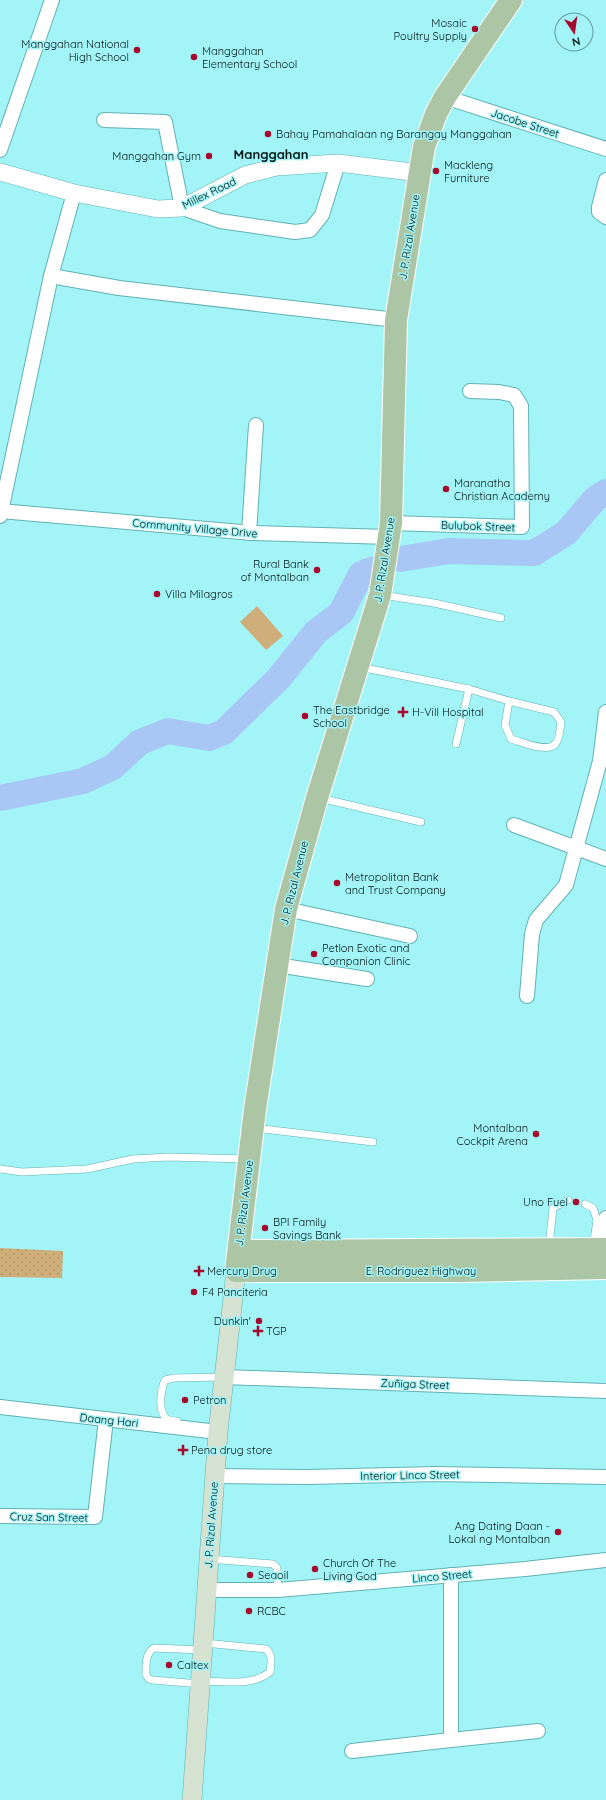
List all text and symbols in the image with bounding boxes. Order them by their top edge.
north arrow [554,12,594,52]
place label: Mosaic Poultry Supply [394,16,467,43]
marker: Mosaic Poultry Supply [470,24,480,34]
text: N [571,34,582,49]
place label: Manggahan National High School [21,37,129,64]
place label: Manggahan Elementary School [202,44,297,71]
marker: Manggahan National High School [132,45,142,55]
marker: Manggahan Elementary School [189,52,199,62]
street label: Jacobe Street [489,105,561,141]
place label: Bahay Pamahalaan ng Barangay Manggahan [276,127,512,141]
marker: Bahay Pamahalaan ng Barangay Manggahan [263,129,273,139]
district label: Manggahan [234,146,308,162]
place label: Manggahan Gym [112,149,201,163]
marker: Manggahan Gym [204,151,214,161]
place label: Mackleng Furniture [444,158,493,185]
marker: Mackleng Furniture [431,166,441,176]
street label: Millex Road [180,174,238,212]
street label: J. P. Rizal Avenue [395,193,423,281]
place label: Maranatha Christian Academy [454,476,550,503]
marker: Maranatha Christian Academy [441,484,451,494]
street label: Community Village Drive [132,516,258,540]
street label: J. P. Rizal Avenue [370,516,398,604]
street label: Bulubok Street [441,518,516,534]
place label: Rural Bank of Montalban [241,557,309,584]
marker: Rural Bank of Montalban [312,565,322,575]
place label: Villa Milagros [165,587,233,601]
marker: Villa Milagros [152,589,162,599]
place label: The Eastbridge School [313,703,390,730]
place label: H-Vill Hospital [412,705,484,719]
marker: H-Vill Hospital [397,706,409,718]
marker: The Eastbridge School [300,711,310,721]
street label: J. P. Rizal Avenue [277,839,311,927]
place label: Metropolitan Bank and Trust Company [345,870,446,897]
marker: Metropolitan Bank and Trust Company [332,878,342,888]
place label: Petlon Exotic and Companion Clinic [322,941,411,968]
marker: Petlon Exotic and Companion Clinic [309,949,319,959]
place label: Montalban Cockpit Arena [456,1121,528,1148]
marker: Montalban Cockpit Arena [531,1129,541,1139]
street label: J. P. Rizal Avenue [232,1159,256,1247]
place label: Uno Fuel [523,1195,568,1209]
marker: Uno Fuel [571,1197,581,1207]
place label: BPI Family Savings Bank [273,1215,341,1242]
marker: BPI Family Savings Bank [260,1223,270,1233]
place label: Mercury Drug [207,1264,277,1278]
street label: E. Rodriguez Highway [366,1264,476,1278]
marker: Mercury Drug [194,1266,204,1276]
place label: F4 Panciteria [202,1285,268,1299]
marker: F4 Panciteria [189,1287,199,1297]
place label: Dunkin' [214,1314,251,1328]
marker: Dunkin' [254,1316,264,1326]
place label: TGP [266,1324,287,1338]
marker: TGP [253,1326,263,1336]
street label: Zuñiga Street [381,1376,450,1392]
place label: Petron [193,1393,226,1407]
marker: Petron [180,1395,190,1405]
street label: Daang Hari [79,1410,139,1430]
place label: Pena drug store [191,1443,272,1457]
marker: Pena drug store [178,1445,188,1455]
street label: Interior Linco Street [360,1467,460,1483]
street label: J. P. Rizal Avenue [201,1481,221,1569]
street label: Cruz San Street [10,1509,88,1525]
place label: Ang Dating Daan - Lokal ng Montalban [449,1519,550,1546]
marker: Ang Dating Daan - Lokal ng Montalban [553,1527,563,1537]
place label: Church Of The Living God [323,1556,396,1583]
marker: Church Of The Living God [310,1564,320,1574]
street label: Linco Street [412,1566,473,1586]
place label: Seaoil [258,1568,289,1582]
marker: Seaoil [245,1570,255,1580]
place label: RCBC [257,1604,286,1618]
marker: RCBC [244,1606,254,1616]
place label: Caltex [177,1658,208,1672]
marker: Caltex [164,1660,174,1670]

